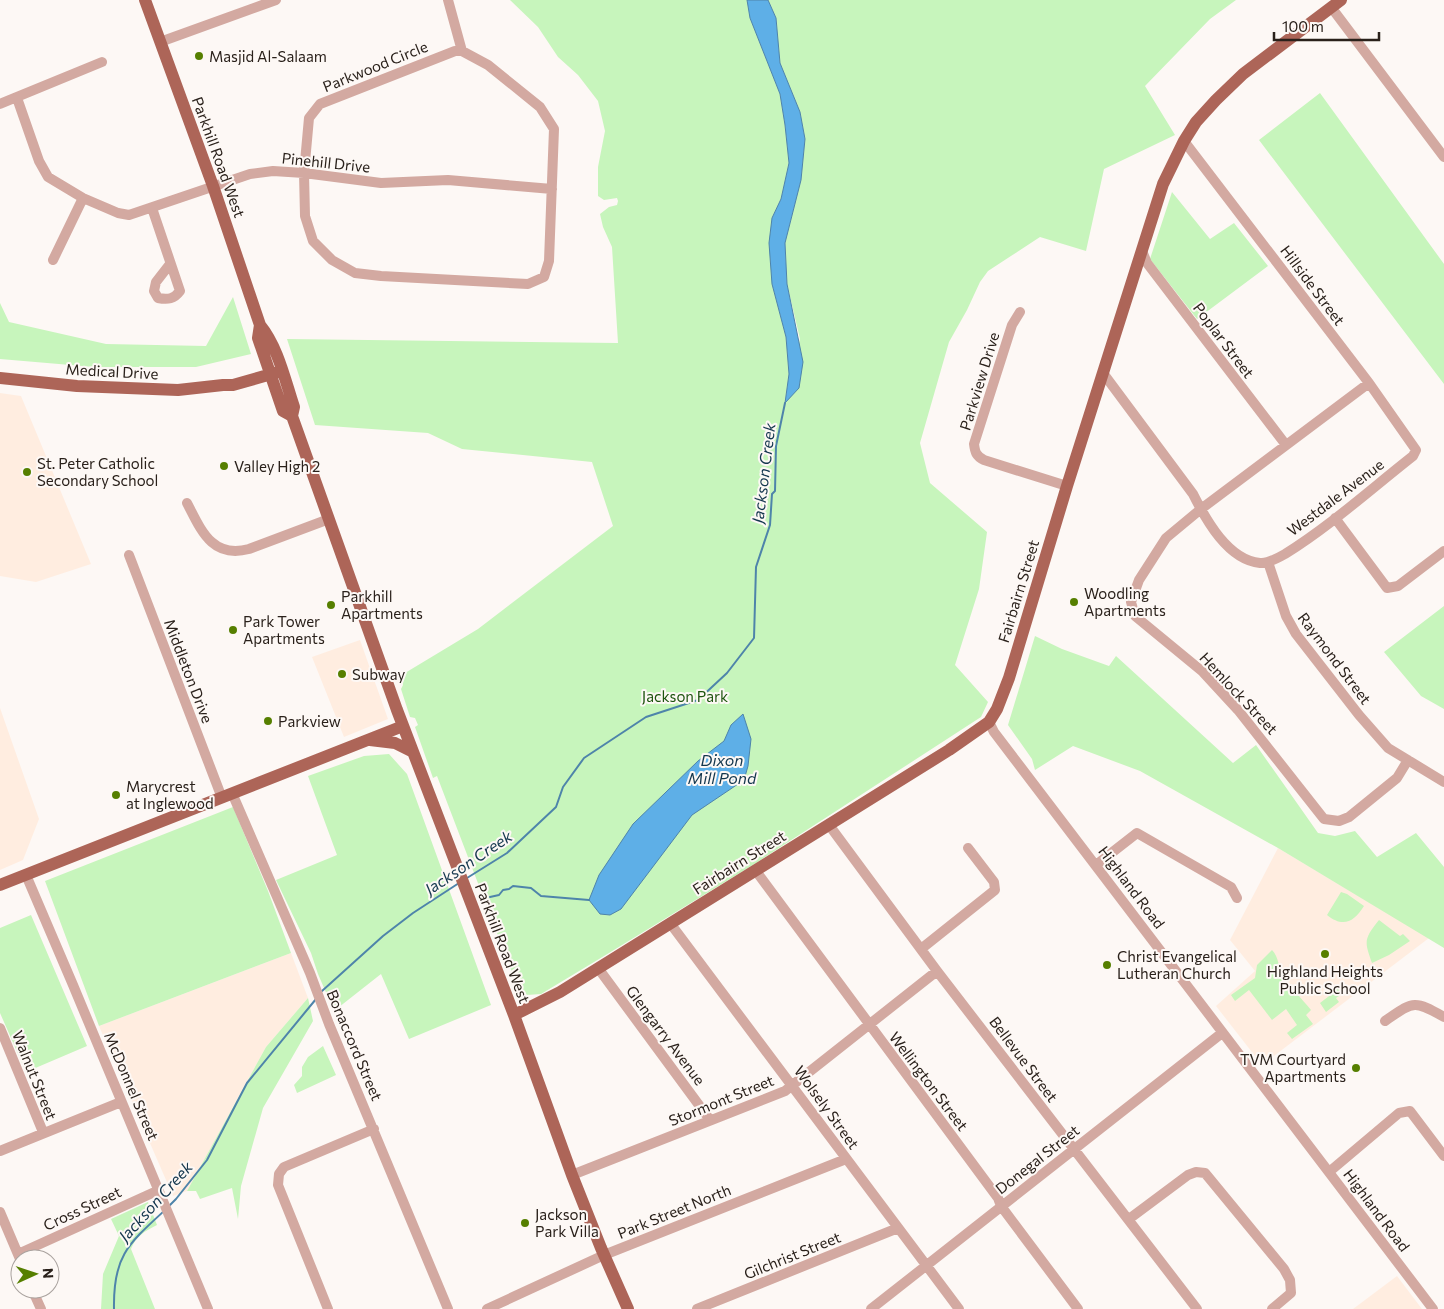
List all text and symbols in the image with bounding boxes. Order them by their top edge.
scale bar [1274,10,1379,42]
text: 100 m [1282,17,1324,35]
street label: Parkwood Circle [320,37,430,95]
place label: Masjid Al-Salaam [209,47,327,65]
marker: Masjid Al-Salaam [193,50,205,62]
street label: Parkhill Road West [189,94,249,220]
street label: Pinehill Drive [281,148,371,176]
street label: Hillside Street [1277,242,1349,328]
street label: Poplar Street [1190,299,1258,381]
street label: Parkview Drive [956,330,1003,432]
street label: Medical Drive [65,360,159,382]
water label: Jackson Creek [747,421,779,526]
place label: St. Peter Catholic Secondary School [37,454,158,489]
street label: Westdale Avenue [1283,455,1387,539]
place label: Valley High 2 [234,457,320,475]
marker: Valley High 2 [218,460,230,472]
marker: St. Peter Catholic Secondary School [21,466,33,478]
street label: Fairbairn Street [994,537,1042,645]
place label: Woodling Apartments [1084,584,1166,619]
place label: Parkhill Apartments [341,587,423,622]
marker: Woodling Apartments [1068,596,1080,608]
marker: Parkhill Apartments [325,599,337,611]
street label: Raymond Street [1295,609,1375,707]
place label: Park Tower Apartments [243,612,325,647]
street label: Middleton Drive [161,616,217,726]
marker: Park Tower Apartments [227,624,239,636]
street label: Hemlock Street [1196,648,1282,738]
place label: Subway [352,665,405,683]
marker: Subway [336,668,348,680]
park label: Jackson Park [642,687,728,705]
place label: Parkview [278,712,341,730]
marker: Parkview [262,715,274,727]
water label: Dixon Mill Pond [688,750,757,787]
place label: Marycrest at Inglewood [126,777,214,812]
marker: Marycrest at Inglewood [110,789,122,801]
water label: Jackson Creek [419,826,516,899]
street label: Fairbairn Street [689,826,789,898]
street label: Highland Road [1095,842,1169,932]
street label: Parkhill Road West [472,880,534,1006]
place label: Christ Evangelical Lutheran Church [1117,947,1237,982]
marker: Highland Heights Public School [1319,948,1331,960]
marker: Christ Evangelical Lutheran Church [1101,959,1113,971]
place label: Highland Heights Public School [1267,962,1383,997]
street label: Glengarry Avenue [623,982,709,1088]
street label: Bonaccord Street [324,987,386,1103]
street label: Bellevue Street [986,1013,1062,1105]
street label: Walnut Street [9,1028,61,1122]
street label: Wellington Street [886,1028,972,1134]
street label: McDonnel Street [101,1029,163,1143]
place label: TVM Courtyard Apartments [1240,1050,1346,1085]
street label: Wolsely Street [791,1062,863,1152]
marker: TVM Courtyard Apartments [1350,1062,1362,1074]
street label: Stormont Street [666,1071,776,1129]
street label: Donegal Street [991,1121,1083,1197]
water label: Jackson Creek [113,1157,196,1246]
street label: Highland Road [1340,1165,1414,1255]
street label: Park Street North [615,1180,733,1242]
street label: Cross Street [40,1182,124,1234]
place label: Jackson Park Villa [535,1205,599,1240]
marker: Jackson Park Villa [519,1217,531,1229]
street label: Gilchrist Street [741,1227,843,1283]
north arrow [10,1249,60,1299]
text: N [40,1268,57,1279]

